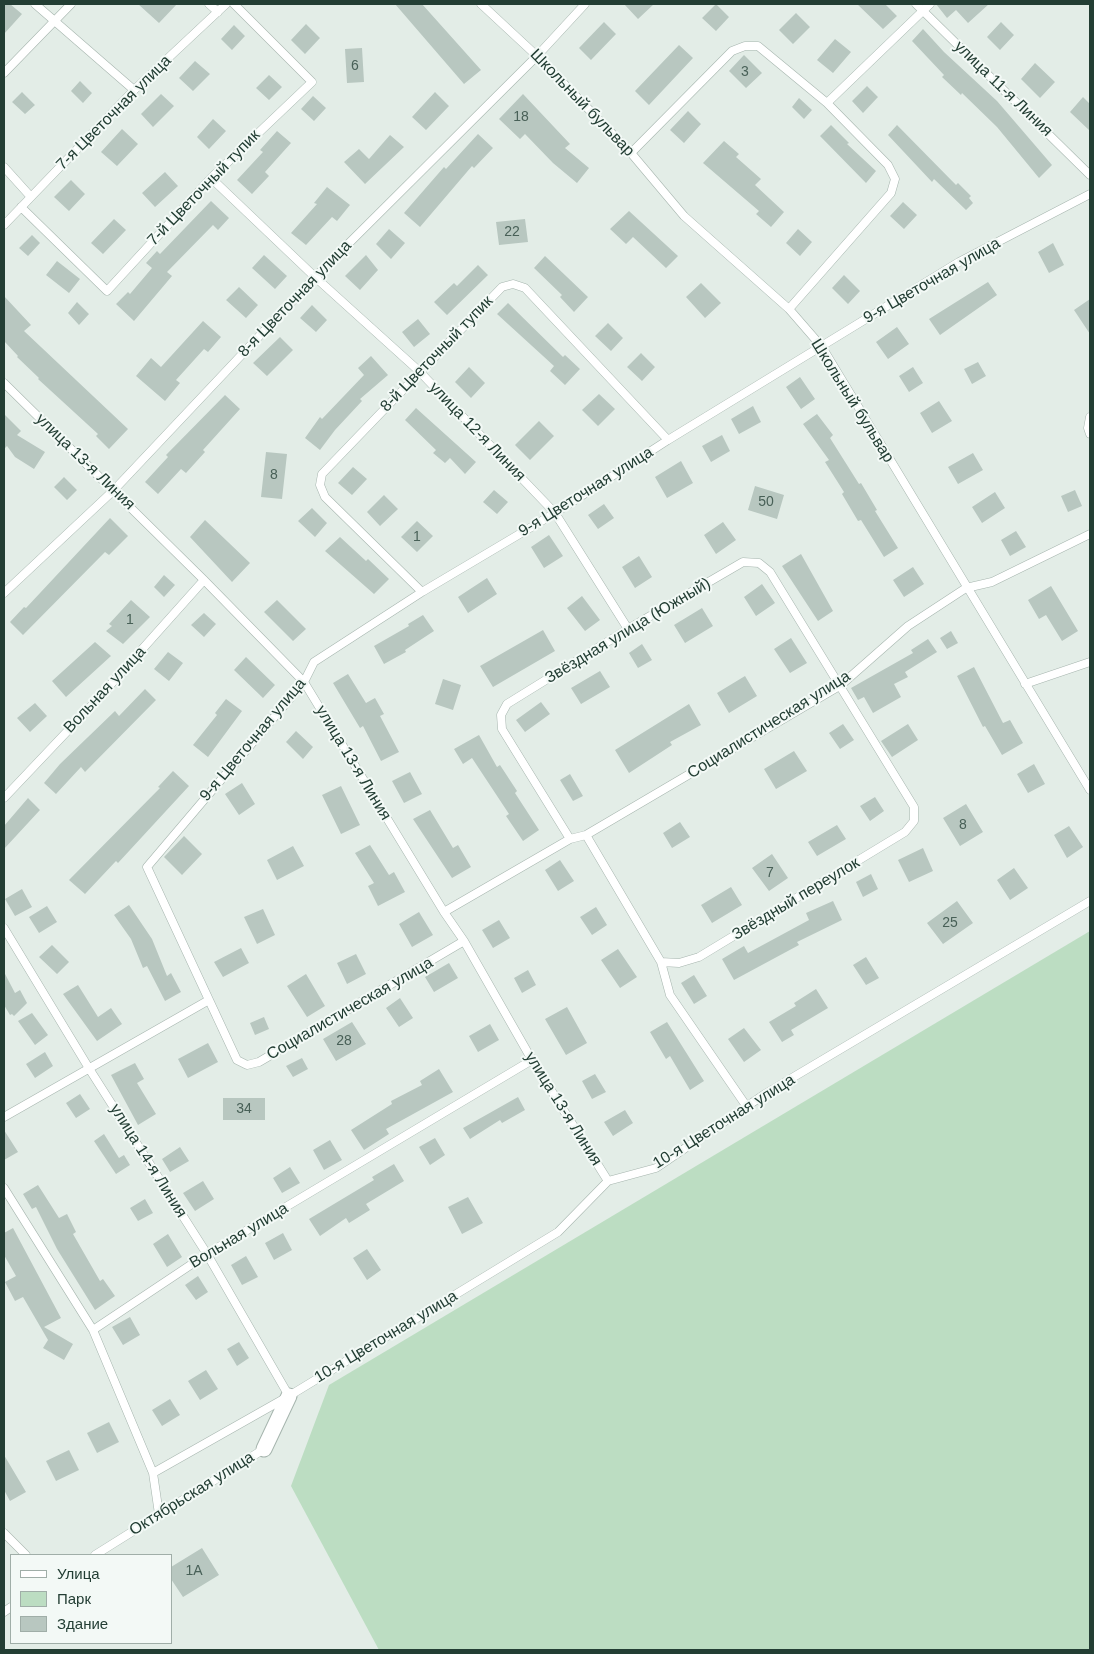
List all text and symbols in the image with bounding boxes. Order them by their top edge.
street label: улица 11-я Линия [950,37,1056,141]
street label: Школьный бульвар [526,45,638,161]
street label: 7-я Цветочная улица [53,52,175,174]
house number: 6 [351,58,359,74]
house number: 3 [741,64,749,80]
house number: 18 [513,109,529,125]
street label: 7-й Цветочный тупик [144,126,264,250]
house number: 22 [504,224,520,240]
street label: 9-я Цветочная улица [860,234,1004,328]
street label: 8-я Цветочная улица [234,237,356,361]
street label: 8-й Цветочный тупик [377,292,497,416]
street label: Школьный бульвар [806,336,898,466]
street label: улица 12-я Линия [425,378,529,486]
street label: улица 13-я Линия [31,410,139,514]
street label: 9-я Цветочная улица [515,443,657,541]
house number: 8 [270,467,278,483]
house number: 50 [758,494,774,510]
house number: 1 [413,529,421,545]
street label: Звёздная улица (Южный) [542,574,714,688]
house number: 1 [126,612,134,628]
street label: Вольная улица [60,643,150,737]
street label: Социалистическая улица [684,667,854,783]
street label: 9-я Цветочная улица [196,675,310,805]
street label: улица 13-я Линия [311,702,395,824]
house number: 8 [959,817,967,833]
street label: Звёздный переулок [729,853,863,945]
house number: 7 [766,865,774,881]
house number: 25 [942,915,958,931]
street label: Социалистическая улица [264,954,436,1064]
house number: 28 [336,1033,352,1049]
street label: улица 13-я Линия [520,1049,606,1169]
street label: 10-я Цветочная улица [650,1071,798,1173]
street label: улица 14-я Линия [105,1101,191,1221]
house number: 34 [236,1101,252,1117]
street label: Вольная улица [186,1199,292,1273]
street label: 10-я Цветочная улица [311,1287,461,1387]
street label: Октябрьская улица [126,1448,258,1540]
legend [10,1554,172,1644]
house number: 1А [185,1563,203,1579]
text: Улица [57,1565,100,1582]
text: Парк [57,1590,91,1607]
text: Здание [57,1615,108,1632]

